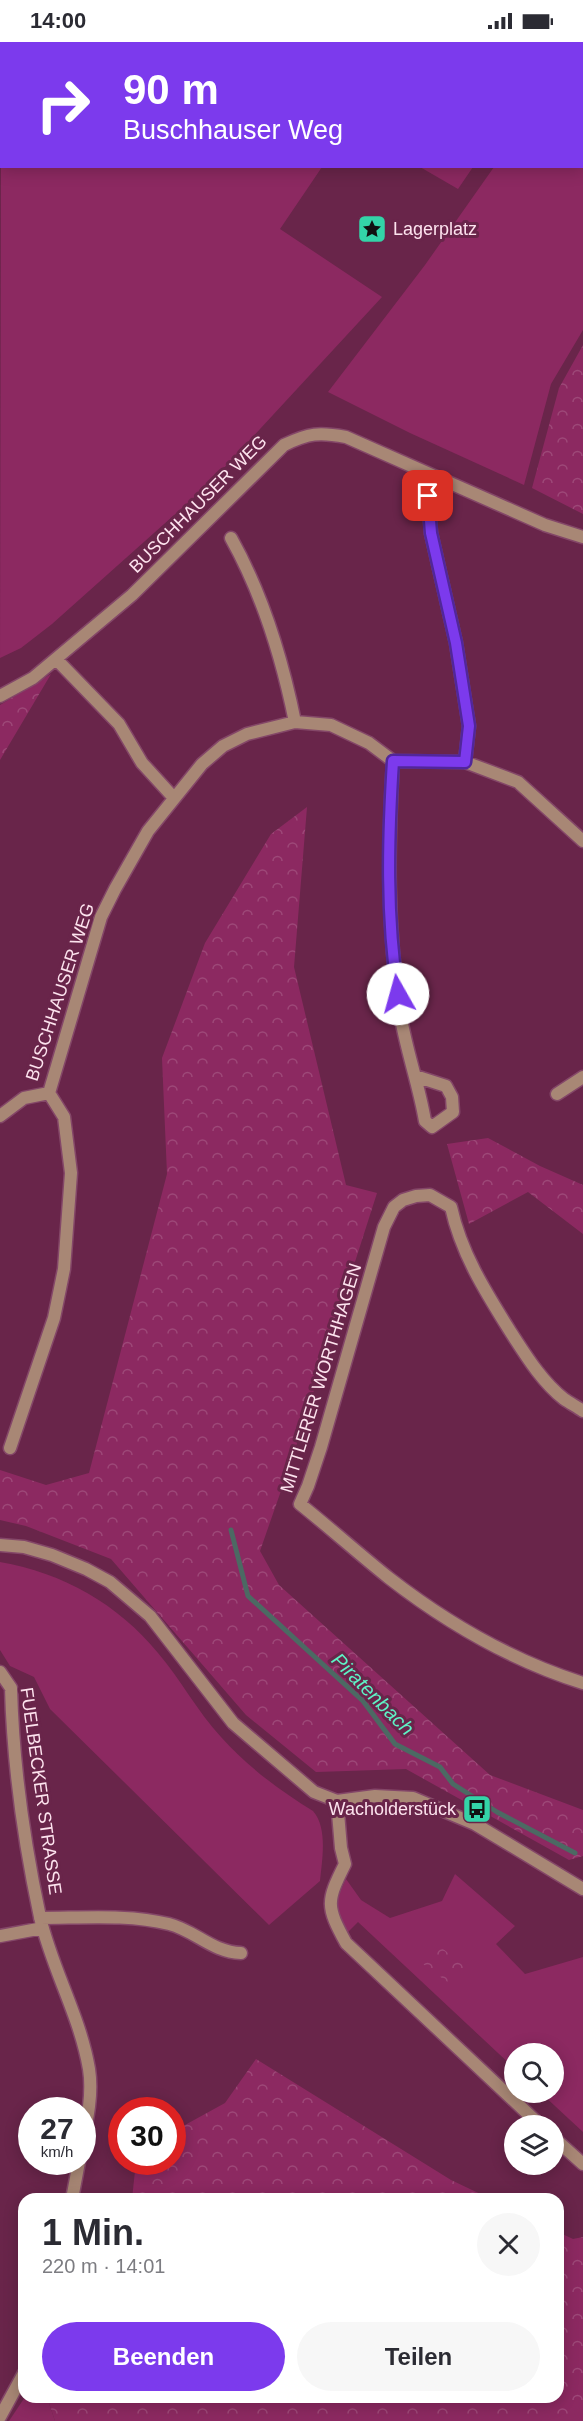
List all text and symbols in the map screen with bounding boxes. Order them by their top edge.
text: 14:00 [30,8,86,33]
icon: right [24,66,102,144]
text: 90 m [123,66,219,113]
text: Buschhauser Weg [123,115,343,145]
place icon: Lagerplatz [356,213,388,245]
place label: Lagerplatz [393,219,477,239]
street label: BUSCHHAUSER WEG [125,431,271,577]
pin [402,470,453,521]
icon: arrive [411,479,444,512]
street label: BUSCHHAUSER WEG [22,900,98,1084]
position arrow [366,962,430,1026]
street label: MITTLERER WORTHHAGEN [277,1261,365,1495]
water label: Piratenbach [327,1648,419,1740]
street label: FUELBECKER STRASSE [17,1686,65,1896]
bus stop icon: Wacholderstück [461,1793,493,1825]
place label: Wacholderstück [329,1799,457,1819]
map controls [504,2043,564,2175]
button: search [504,2043,564,2103]
speed limit sign: 30 [108,2097,186,2175]
text: 27 [40,2112,74,2145]
button: layers [504,2115,564,2175]
text: km/h [41,2143,73,2160]
text: 1 Min. [42,2212,144,2253]
button: close [477,2213,540,2276]
text: 220 m · 14:01 [42,2255,165,2277]
button: Beenden [42,2322,285,2391]
button: Teilen [297,2322,540,2391]

